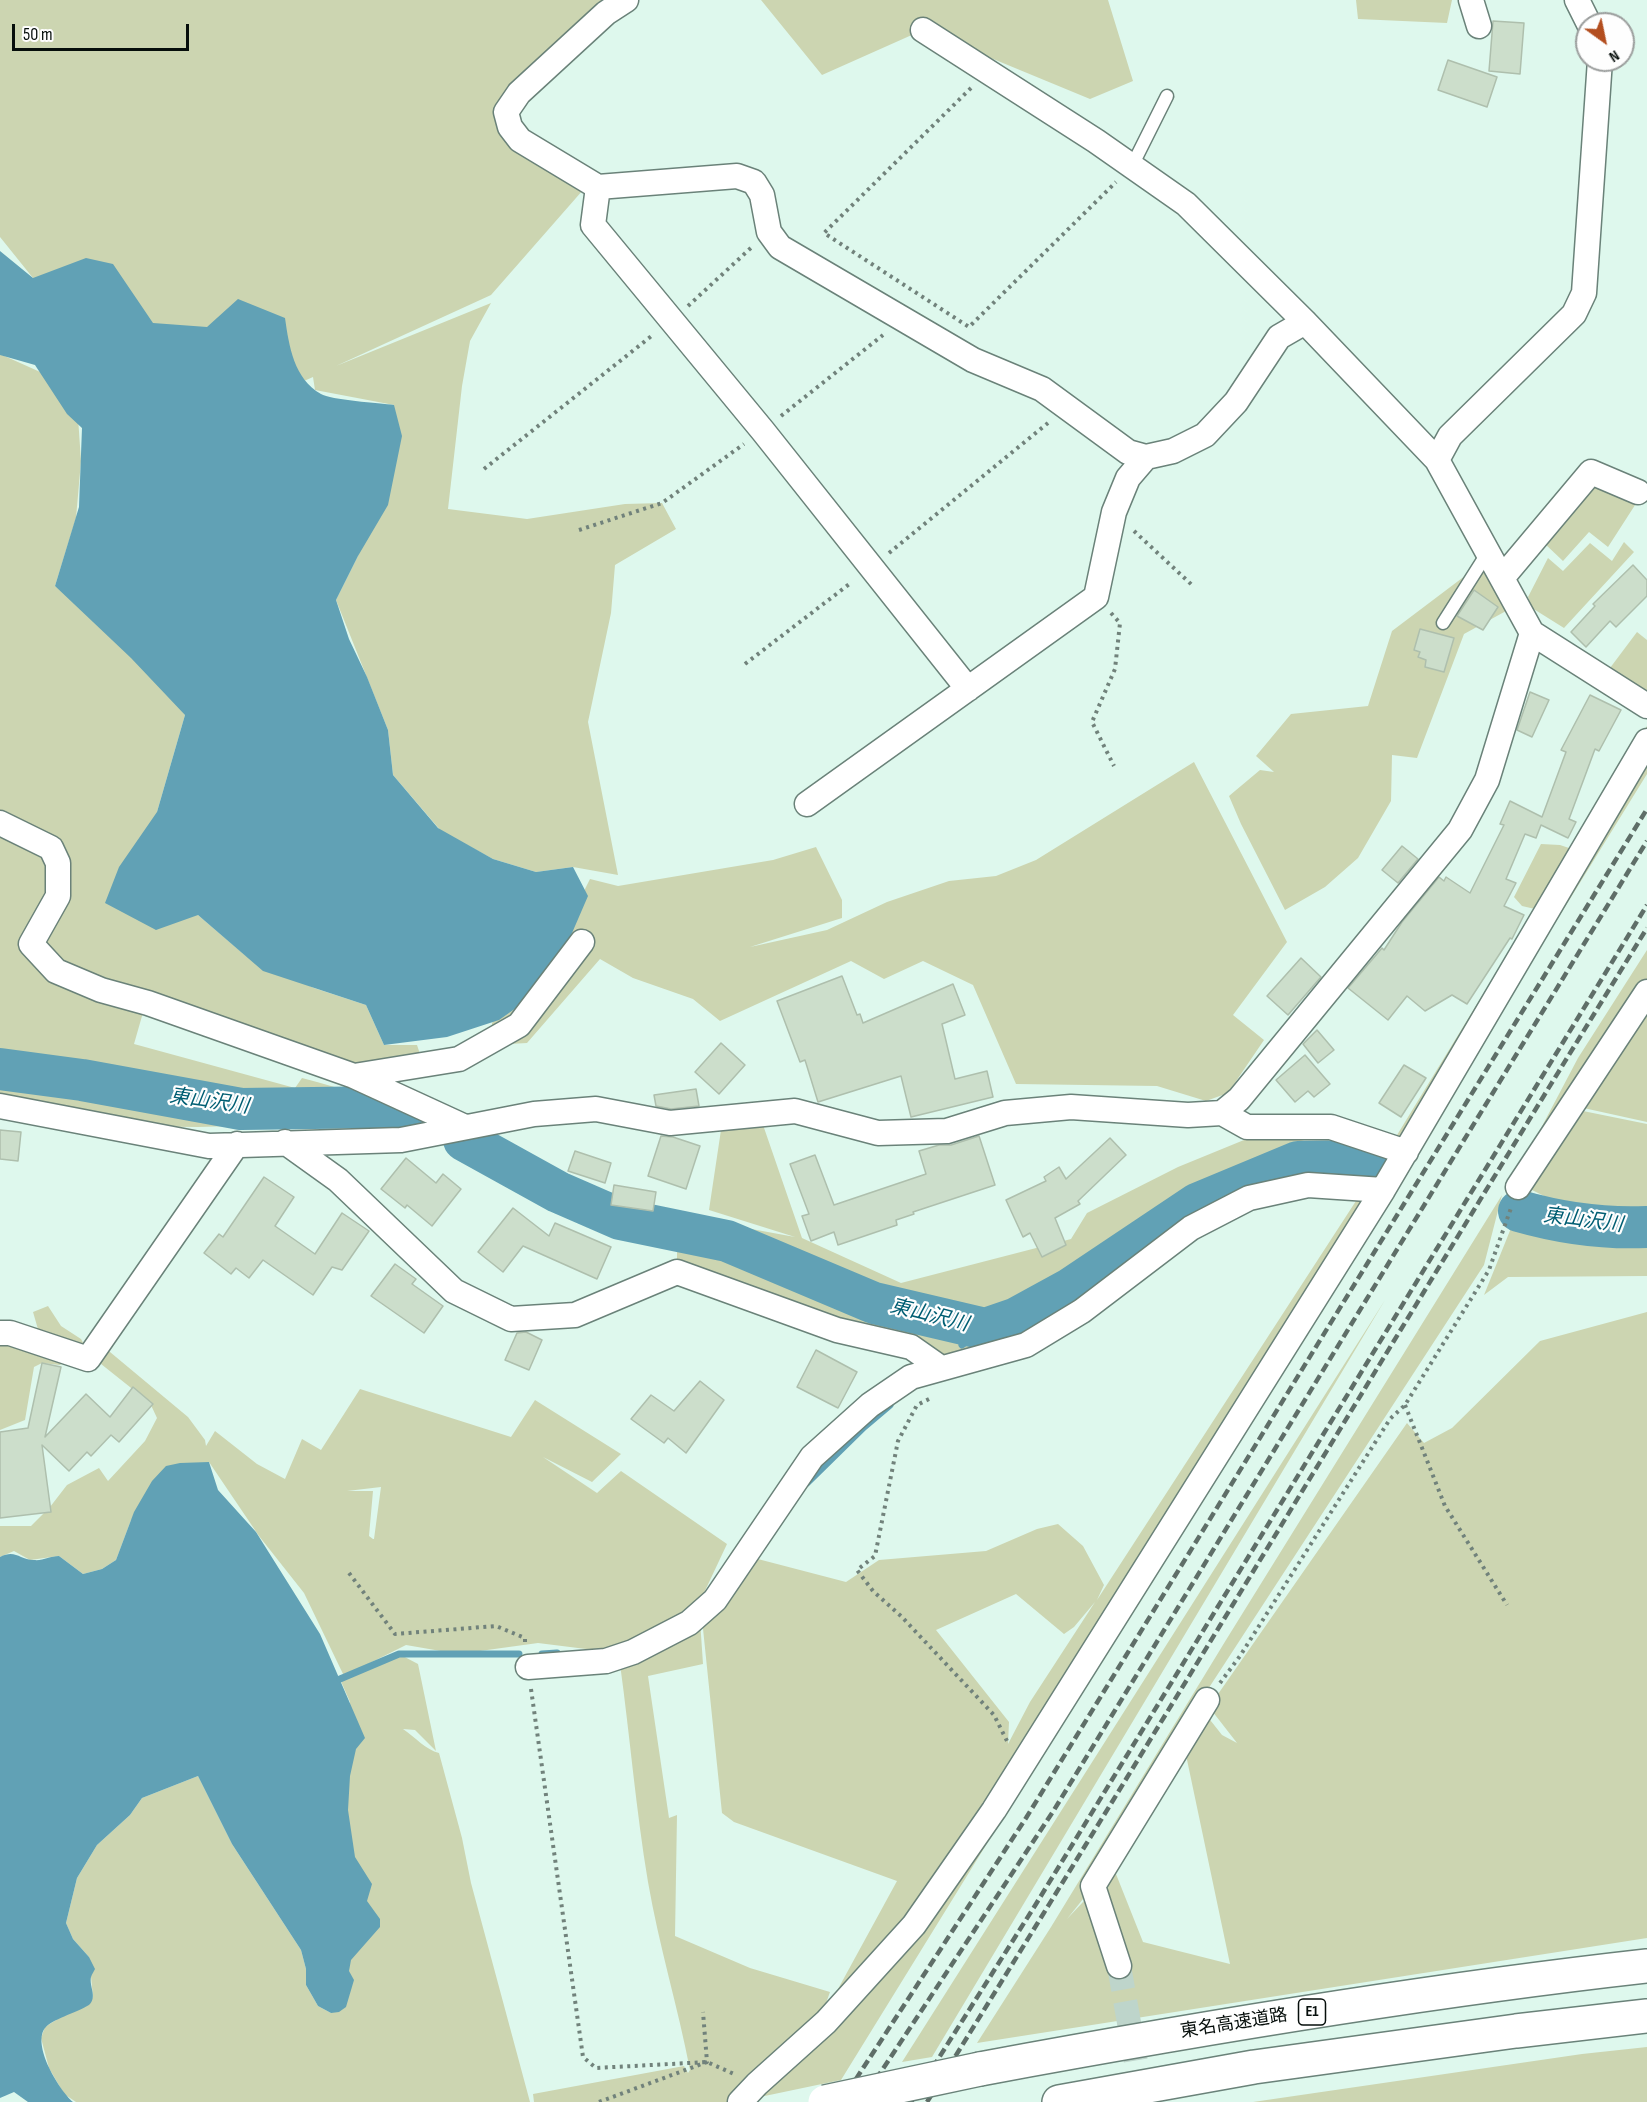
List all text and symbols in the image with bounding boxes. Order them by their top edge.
scale bar [15,12,192,50]
north arrow [1575,12,1635,72]
text: 50 m [23,24,53,45]
text: N [1605,46,1623,66]
water label: 東山沢川 [168,1085,250,1119]
water label: 東山沢川 [1542,1204,1624,1238]
water label: 東山沢川 [887,1295,971,1337]
road number: E1 [1298,1999,1326,2025]
street label: 東名高速道路 [1179,2005,1289,2043]

